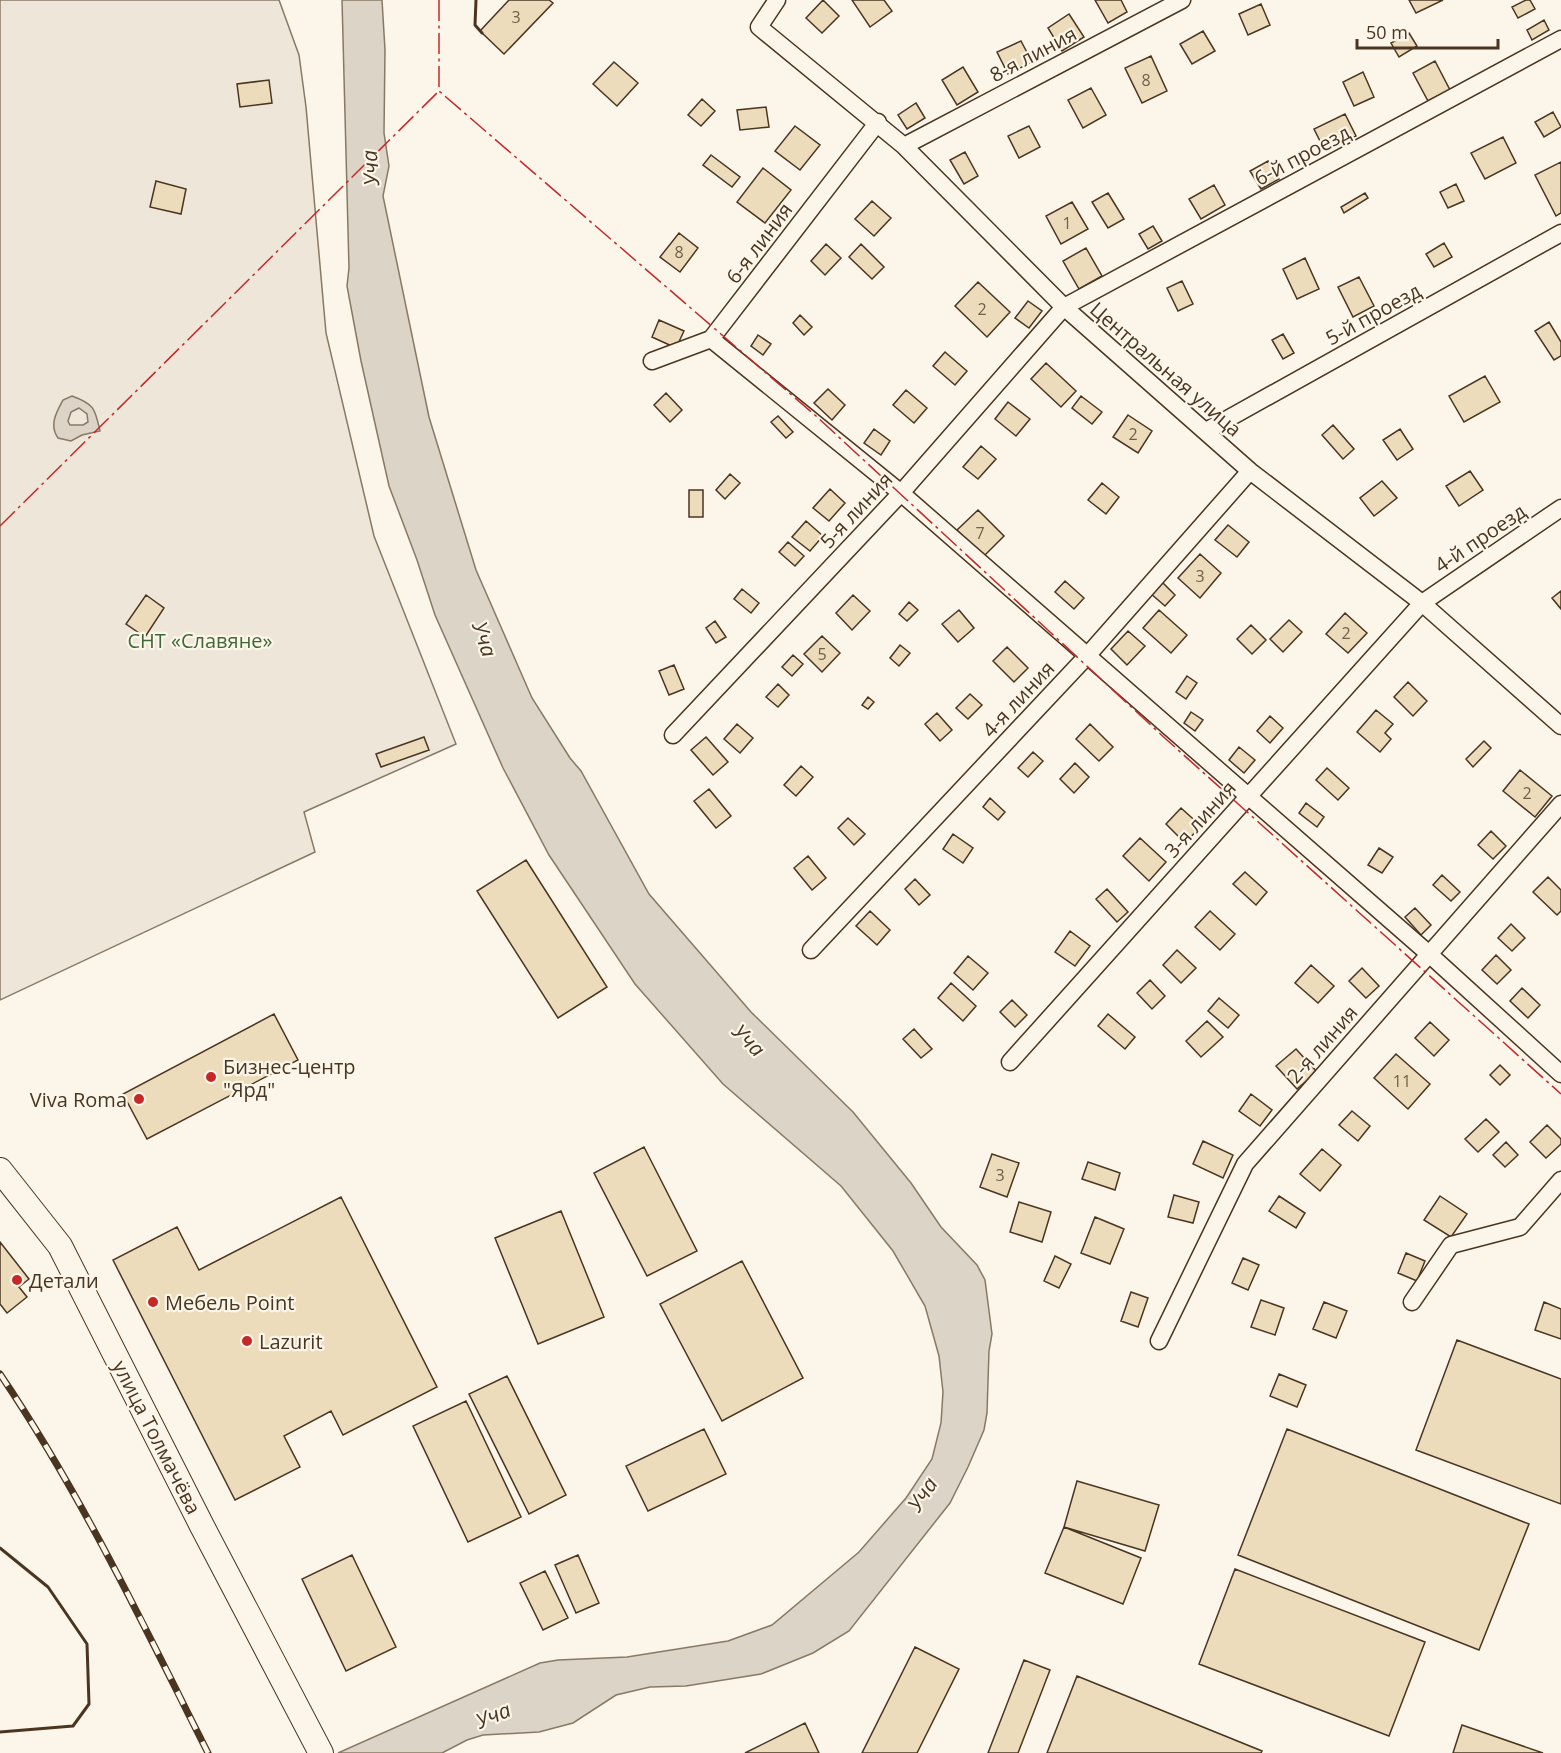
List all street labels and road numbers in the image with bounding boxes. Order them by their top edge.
street label: 8-я линия [985,20,1081,88]
street label: 6-й проезд [1249,118,1355,192]
street label: 6-я линия [720,197,798,289]
street label: 5-й проезд [1321,277,1426,351]
street label: Центральная улица [1085,296,1247,442]
street label: 5-я линия [814,466,898,554]
street label: 4-й проезд [1429,497,1531,579]
street label: 4-я линия [976,655,1060,743]
street label: 3-я линия [1158,775,1242,863]
street label: 2-я линия [1281,999,1363,1089]
street label: улица Толмачёва [107,1355,207,1519]

